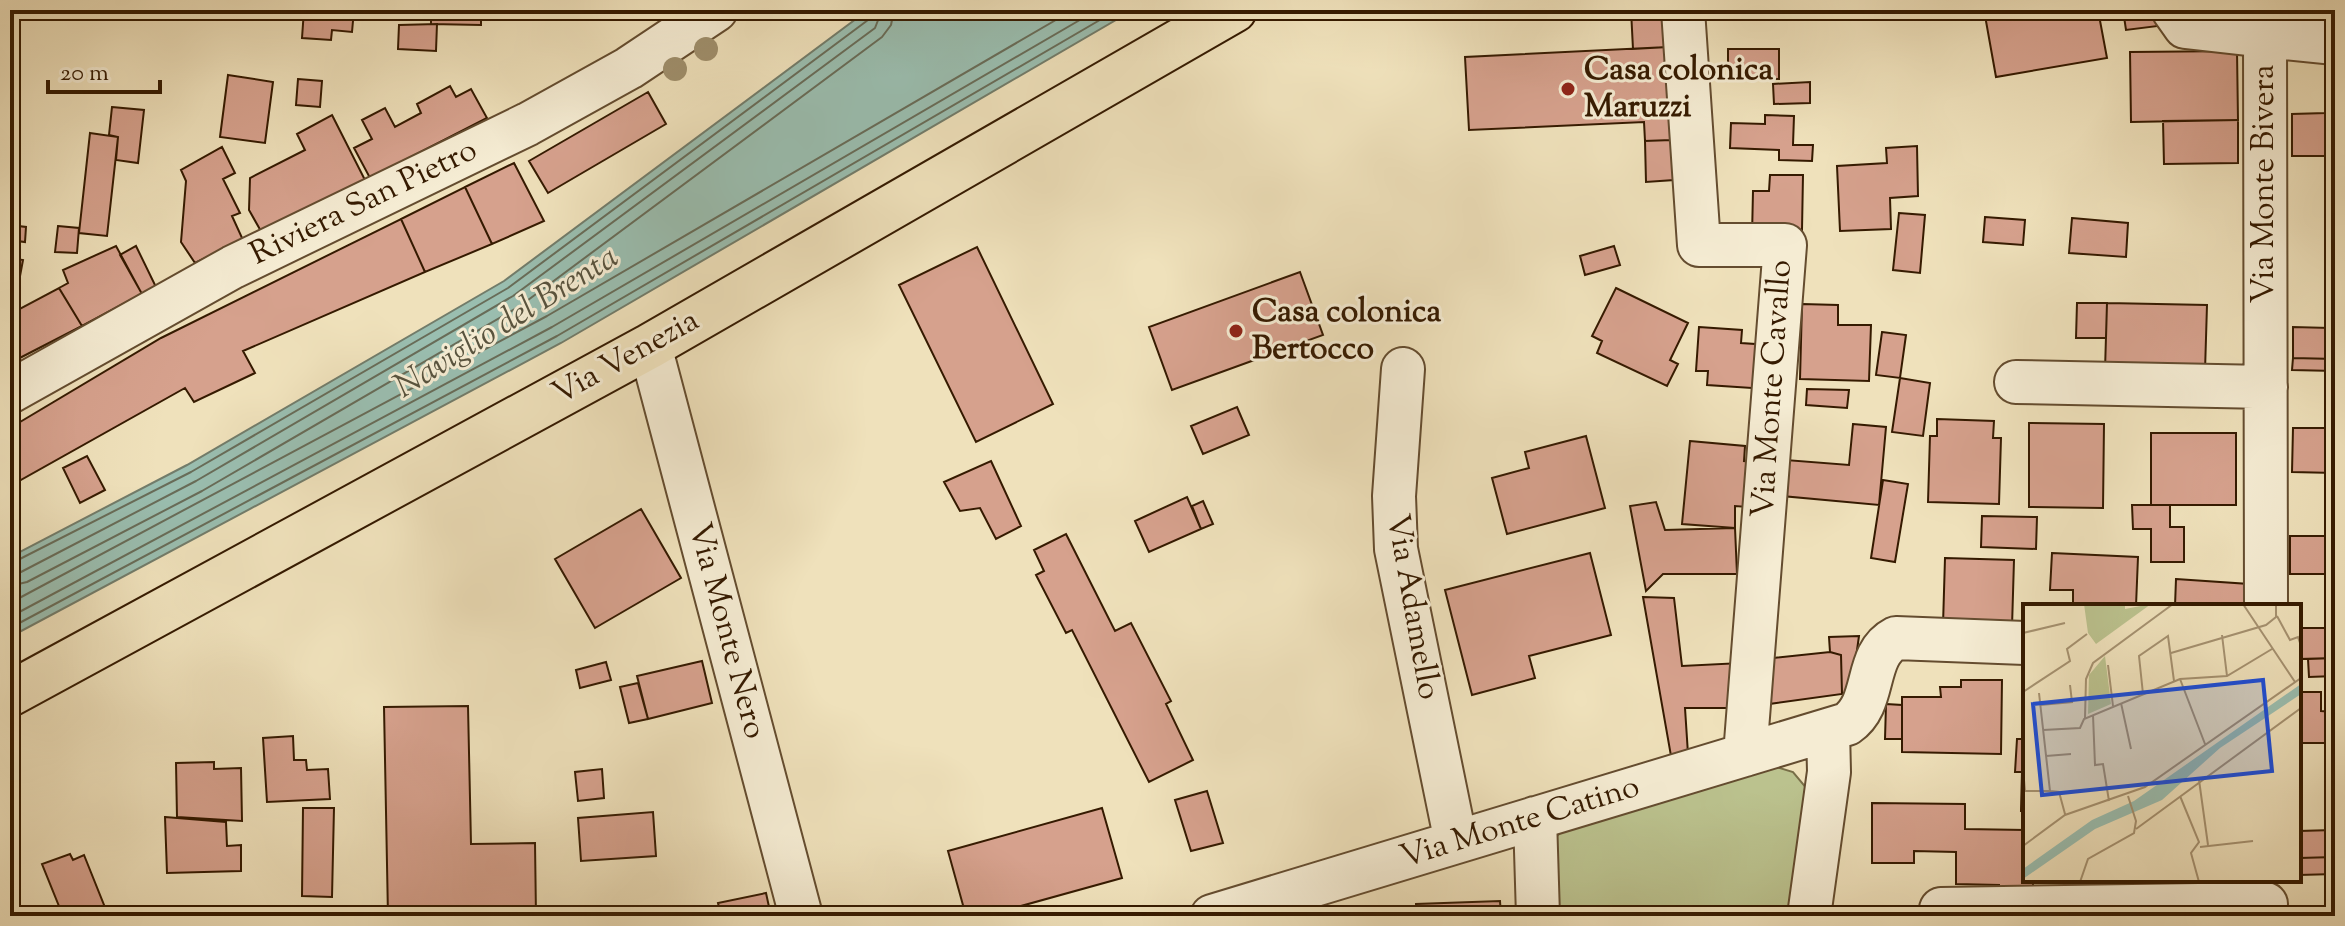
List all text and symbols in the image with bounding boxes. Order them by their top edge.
scale bar [48,44,160,94]
place label: Casa colonica Maruzzi [1584,48,1773,131]
text: 20 m [60,57,109,91]
street label: Via Monte Bivera [2242,64,2288,303]
marker: Casa colonica Maruzzi [1559,80,1577,98]
street label: Riviera San Pietro [243,128,485,278]
water label: Naviglio del Brenta [385,234,629,412]
street label: Via Monte Cavallo [1741,258,1805,520]
place label: Casa colonica Bertocco [1252,290,1441,373]
street label: Via Venezia [544,299,708,417]
marker: Casa colonica Bertocco [1227,322,1245,340]
street label: Via Adamello [1373,511,1451,703]
street label: Via Monte Nero [675,518,777,744]
inset map [2023,604,2301,882]
street label: Via Monte Catino [1395,765,1645,881]

